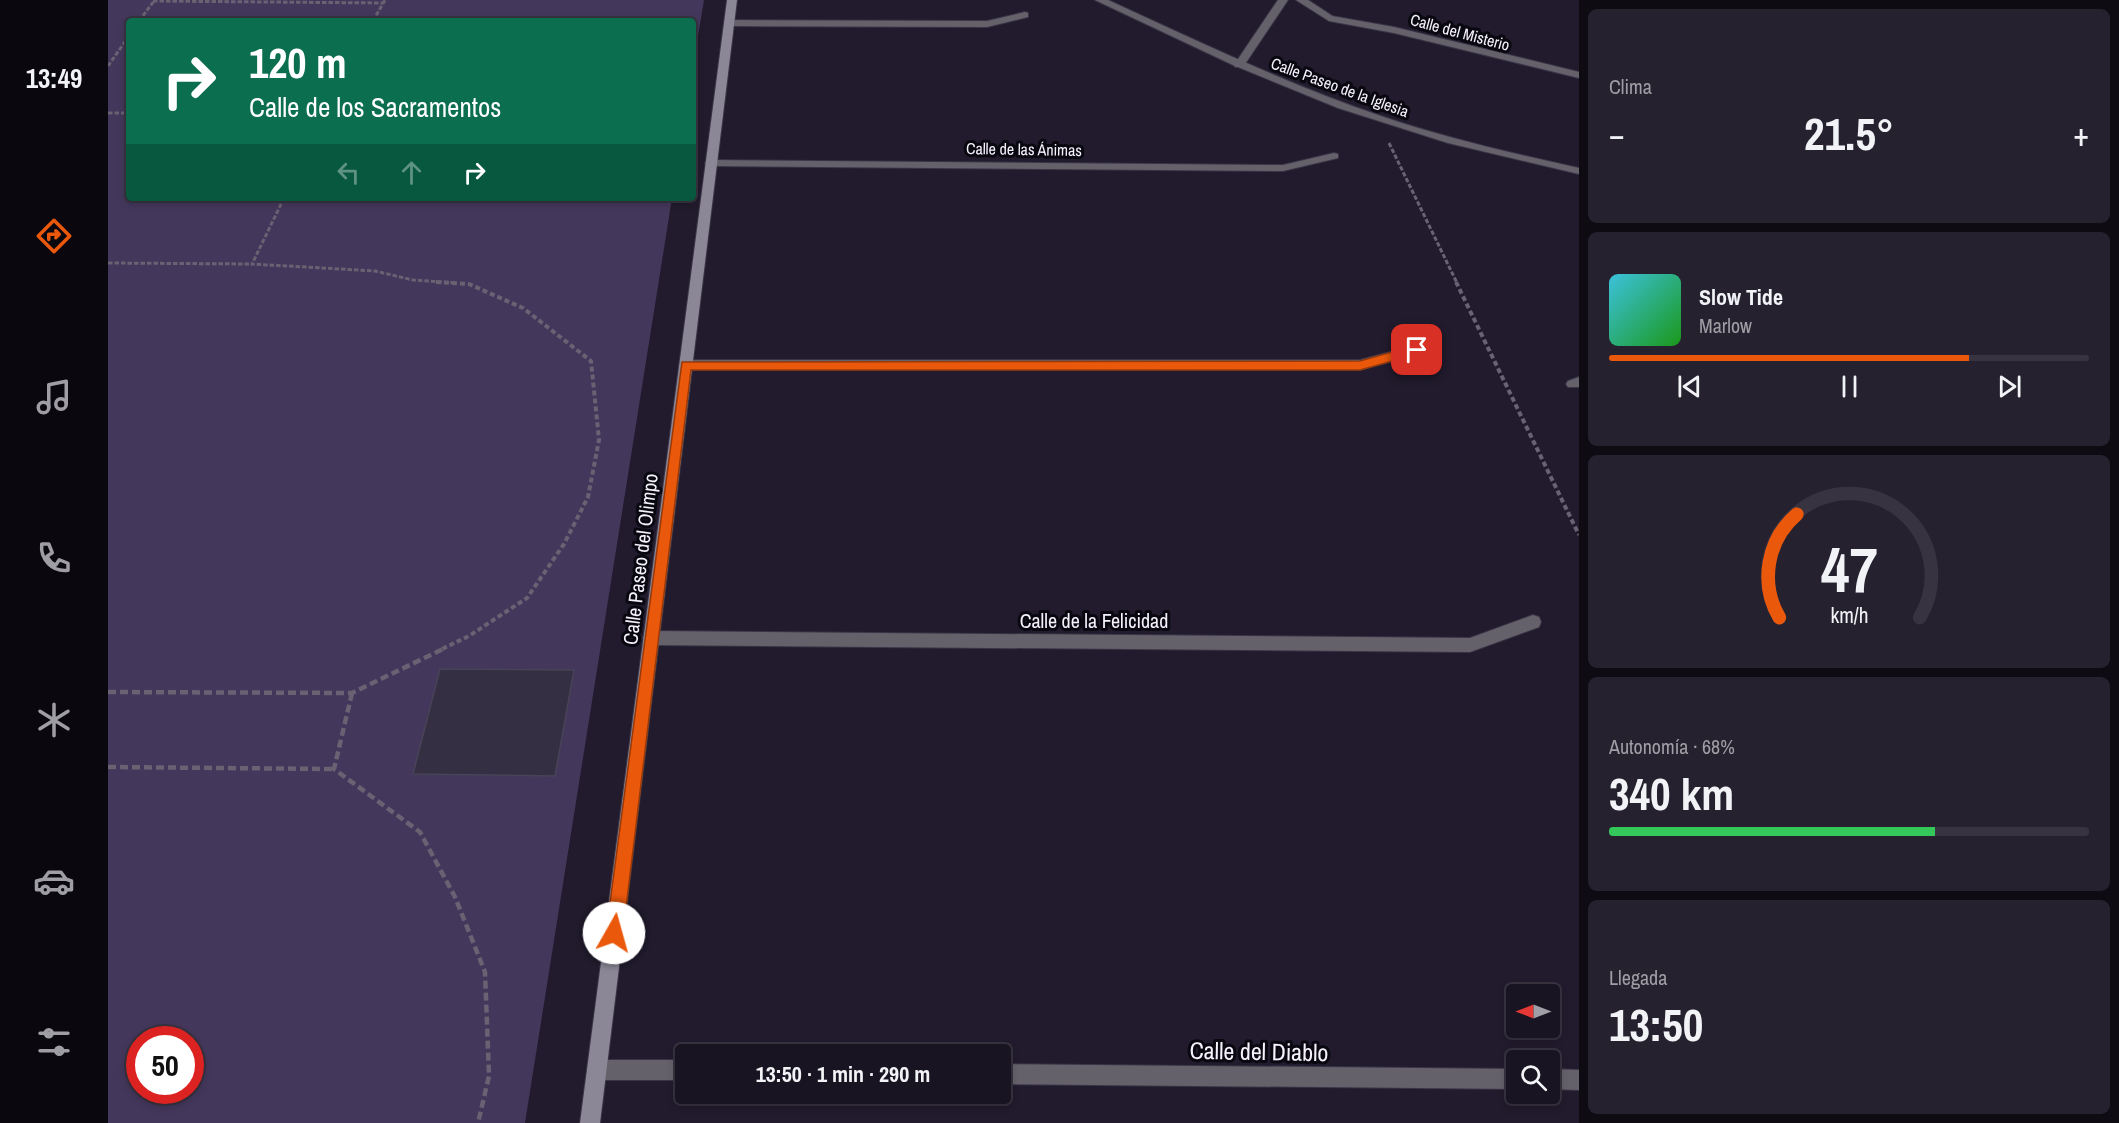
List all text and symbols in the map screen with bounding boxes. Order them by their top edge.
street label: Calle del Misterio [1408,8,1512,56]
text: 120 m [249,35,347,91]
icon: right [150,42,228,120]
street label: Calle Paseo de la Iglesia [1268,52,1413,122]
text: 13:49 [26,60,82,96]
text: Clima [1609,73,1652,100]
text: Calle de los Sacramentos [249,89,501,125]
text: 21.5° [1804,103,1894,164]
text: − [1609,112,1625,156]
text: + [2073,112,2089,156]
street label: Calle de las Ánimas [966,137,1082,161]
icon: left [332,156,365,189]
icon: ahead [395,156,428,189]
icon: right [458,156,491,189]
icon: directions [33,215,75,257]
text: Slow Tide [1699,282,1783,312]
text: Marlow [1699,312,1752,339]
pin [1391,324,1442,375]
icon: arrive [1400,333,1433,366]
icon: previous [1673,370,1706,403]
icon: pause [1833,370,1866,403]
icon: next [1993,370,2026,403]
icon: music [33,376,75,418]
street label: Calle Paseo del Olimpo [616,472,664,646]
text: 47 [1821,528,1877,612]
icon: phone [33,537,75,579]
text: km/h [1830,602,1868,631]
street label: Calle de la Felicidad [1020,607,1168,634]
icon: climate [33,699,75,741]
text: Autonomía · 68% [1609,733,1735,760]
text: 340 km [1609,763,1734,824]
icon: car [33,860,75,902]
position arrow [582,901,646,965]
text: Llegada [1609,964,1667,991]
north arrow [1506,984,1560,1038]
map controls [1506,984,1560,1104]
text: 13:50 [1609,994,1703,1055]
icon: filters [33,1021,75,1063]
speed limit sign: 50 [126,1026,204,1104]
street label: Calle del Diablo [1189,1034,1329,1068]
button: search [1506,1050,1560,1104]
text: 13:50 · 1 min · 290 m [756,1059,930,1089]

